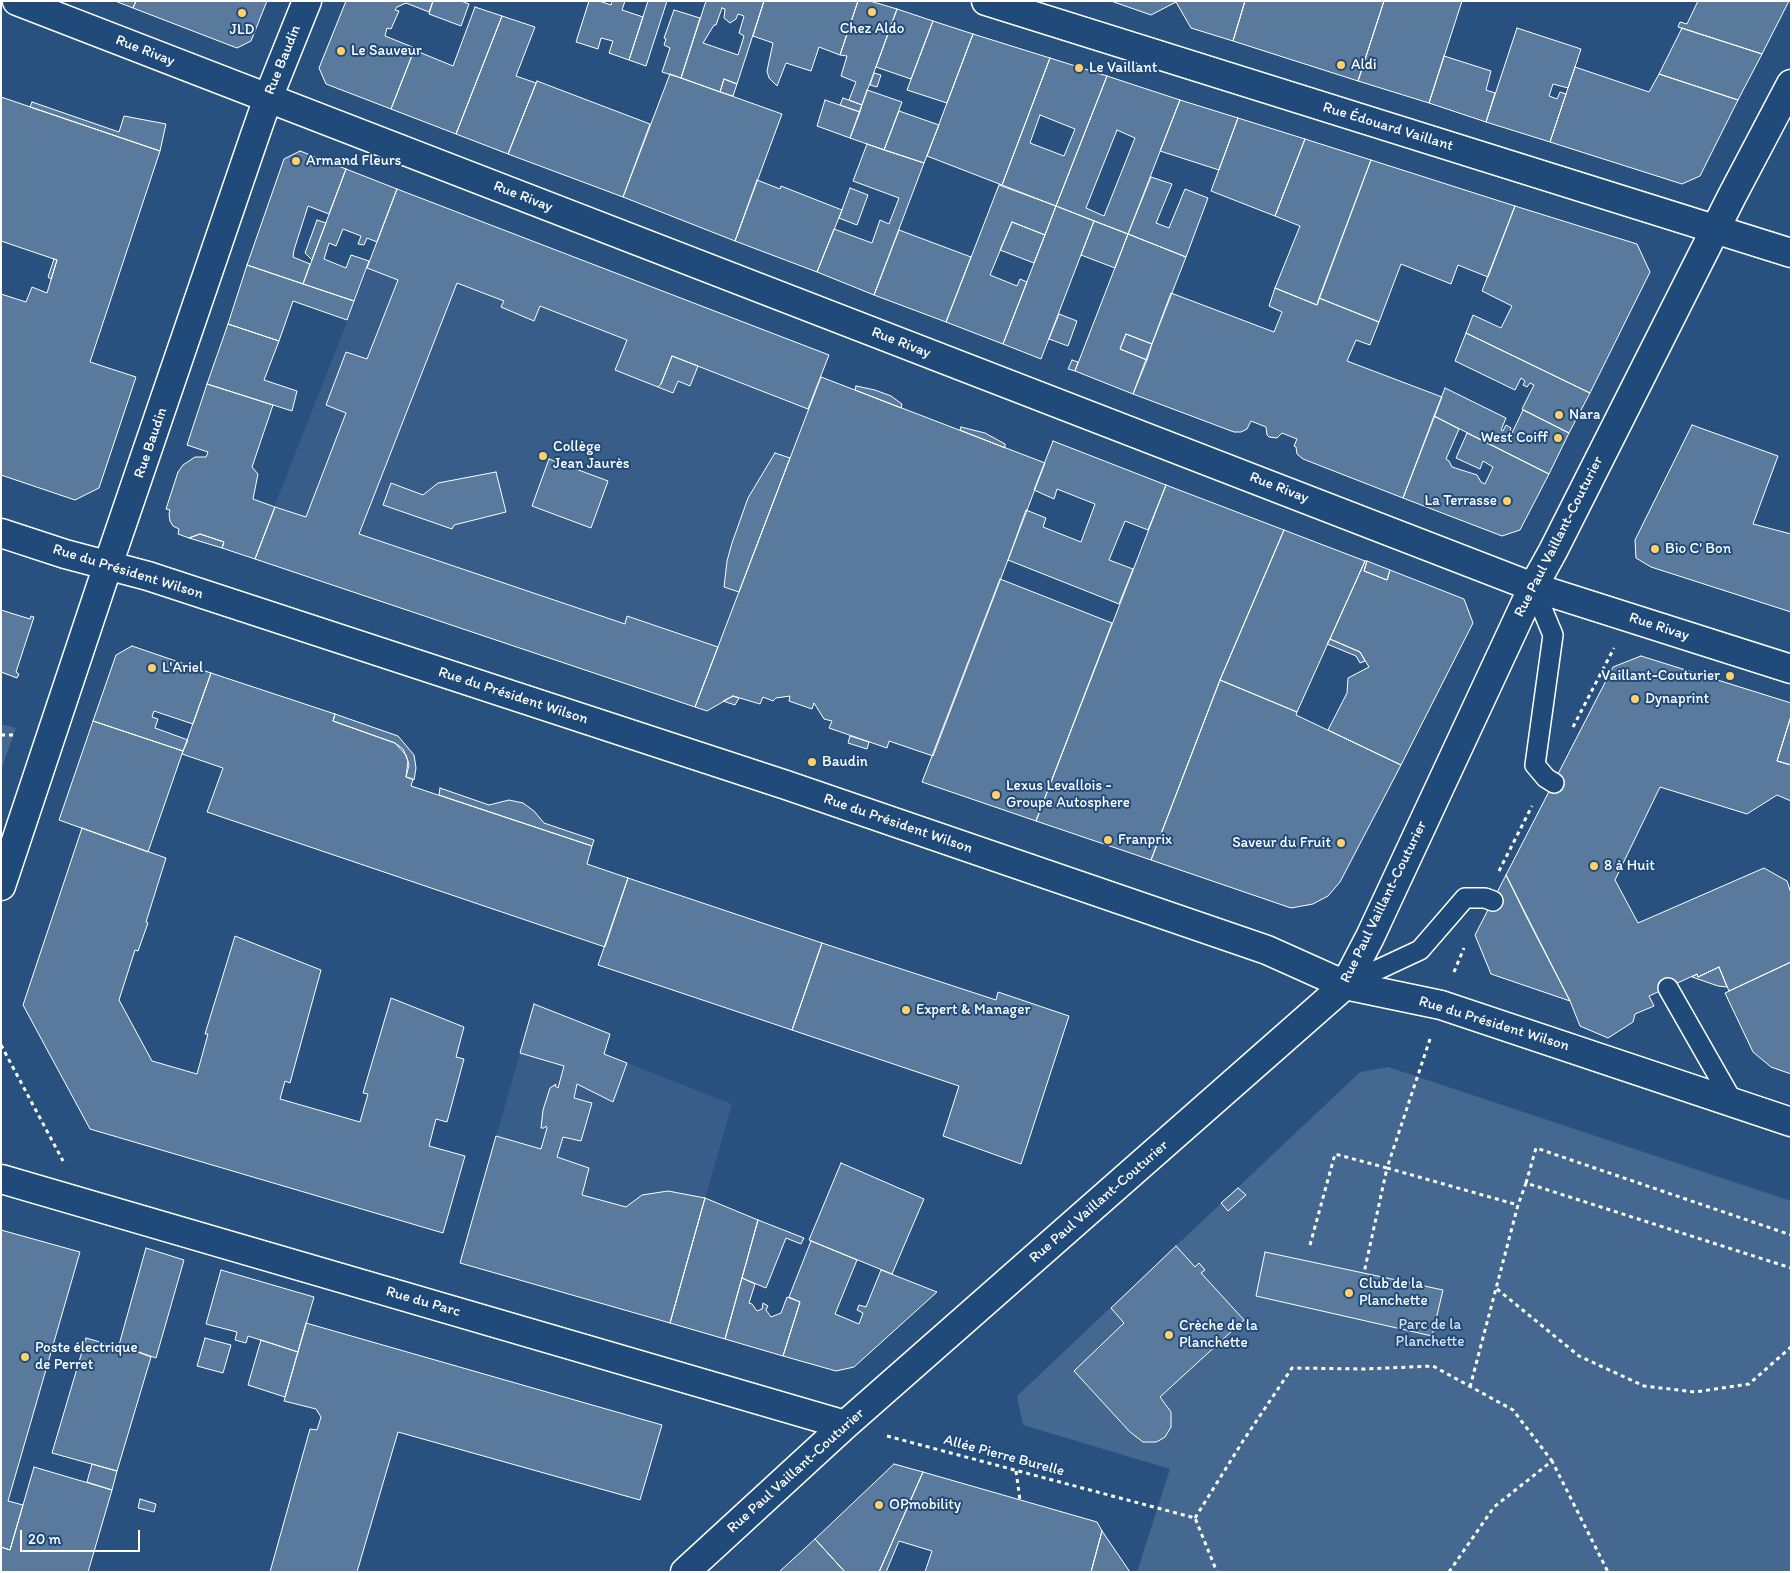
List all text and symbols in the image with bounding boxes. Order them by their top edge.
marker: Chez Aldo [866,6,878,18]
marker: JLD [236,7,248,19]
place label: Chez Aldo [840,20,904,38]
place label: JLD [230,21,254,39]
street label: Rue Baudin [261,22,305,98]
street label: Rue Rivay [113,31,177,71]
place label: Le Sauveur [351,42,422,60]
marker: Le Sauveur [335,45,347,57]
place label: Aldi [1351,56,1377,74]
place label: Le Vaillant [1089,59,1157,77]
marker: Aldi [1335,59,1347,71]
marker: Le Vaillant [1073,62,1085,74]
street label: Rue Édouard Vaillant [1321,99,1455,155]
place label: Armand Fleurs [306,152,401,170]
marker: Armand Fleurs [290,155,302,167]
street label: Rue Rivay [491,177,555,217]
street label: Rue Rivay [869,323,933,363]
street label: Rue Baudin [131,405,171,481]
place label: Nara [1569,406,1600,424]
marker: Nara [1553,409,1565,421]
place label: West Coiff [1481,429,1548,447]
marker: West Coiff [1552,432,1564,444]
place label: Collège Jean Jaurès [553,438,630,473]
marker: Collège Jean Jaurès [537,450,549,462]
street label: Rue Paul Vaillant-Couturier [1511,454,1607,620]
street label: Rue Rivay [1247,468,1311,508]
place label: La Terrasse [1425,492,1497,510]
marker: La Terrasse [1501,495,1513,507]
place label: Bio C' Bon [1665,540,1731,558]
street label: Rue du Président Wilson [51,541,205,603]
marker: Bio C' Bon [1649,543,1661,555]
street label: Rue Rivay [1627,609,1691,645]
place label: L'Ariel [162,659,203,677]
marker: L'Ariel [146,662,158,674]
street label: Rue du Président Wilson [436,663,590,729]
place label: Vaillant-Couturier [1601,667,1720,685]
marker: Vaillant-Couturier [1724,670,1736,682]
place label: Dynaprint [1645,690,1709,708]
marker: Dynaprint [1629,693,1641,705]
place label: Baudin [822,753,868,771]
marker: Baudin [806,756,818,768]
place label: Lexus Levallois - Groupe Autosphere [1006,777,1130,812]
marker: Lexus Levallois - Groupe Autosphere [990,789,1002,801]
street label: Rue du Président Wilson [821,790,975,858]
street label: Rue Paul Vaillant-Couturier [1337,818,1431,986]
place label: Franprix [1118,831,1172,849]
marker: Franprix [1102,834,1114,846]
place label: Saveur du Fruit [1232,834,1331,852]
marker: Saveur du Fruit [1335,837,1347,849]
place label: 8 à Huit [1604,857,1655,875]
marker: 8 à Huit [1588,860,1600,872]
street label: Rue du Président Wilson [1417,993,1571,1055]
place label: Expert & Manager [916,1001,1030,1019]
marker: Expert & Manager [900,1004,912,1016]
street label: Rue Paul Vaillant-Couturier [1026,1137,1172,1267]
place label: Club de la Planchette [1359,1275,1428,1310]
street label: Rue du Parc [384,1283,462,1321]
marker: Club de la Planchette [1343,1287,1355,1299]
park label: Parc de la Planchette [1396,1316,1464,1351]
place label: Crèche de la Planchette [1179,1317,1258,1352]
marker: Crèche de la Planchette [1163,1329,1175,1341]
place label: Poste électrique de Perret [35,1339,138,1374]
marker: Poste électrique de Perret [19,1351,31,1363]
street label: Rue Paul Vaillant-Couturier [724,1405,868,1537]
street label: Allée Pierre Burelle [942,1431,1066,1481]
place label: OPmobility [889,1496,961,1514]
marker: OPmobility [873,1499,885,1511]
scale bar [22,1520,142,1552]
text: 20 m [28,1530,61,1548]

